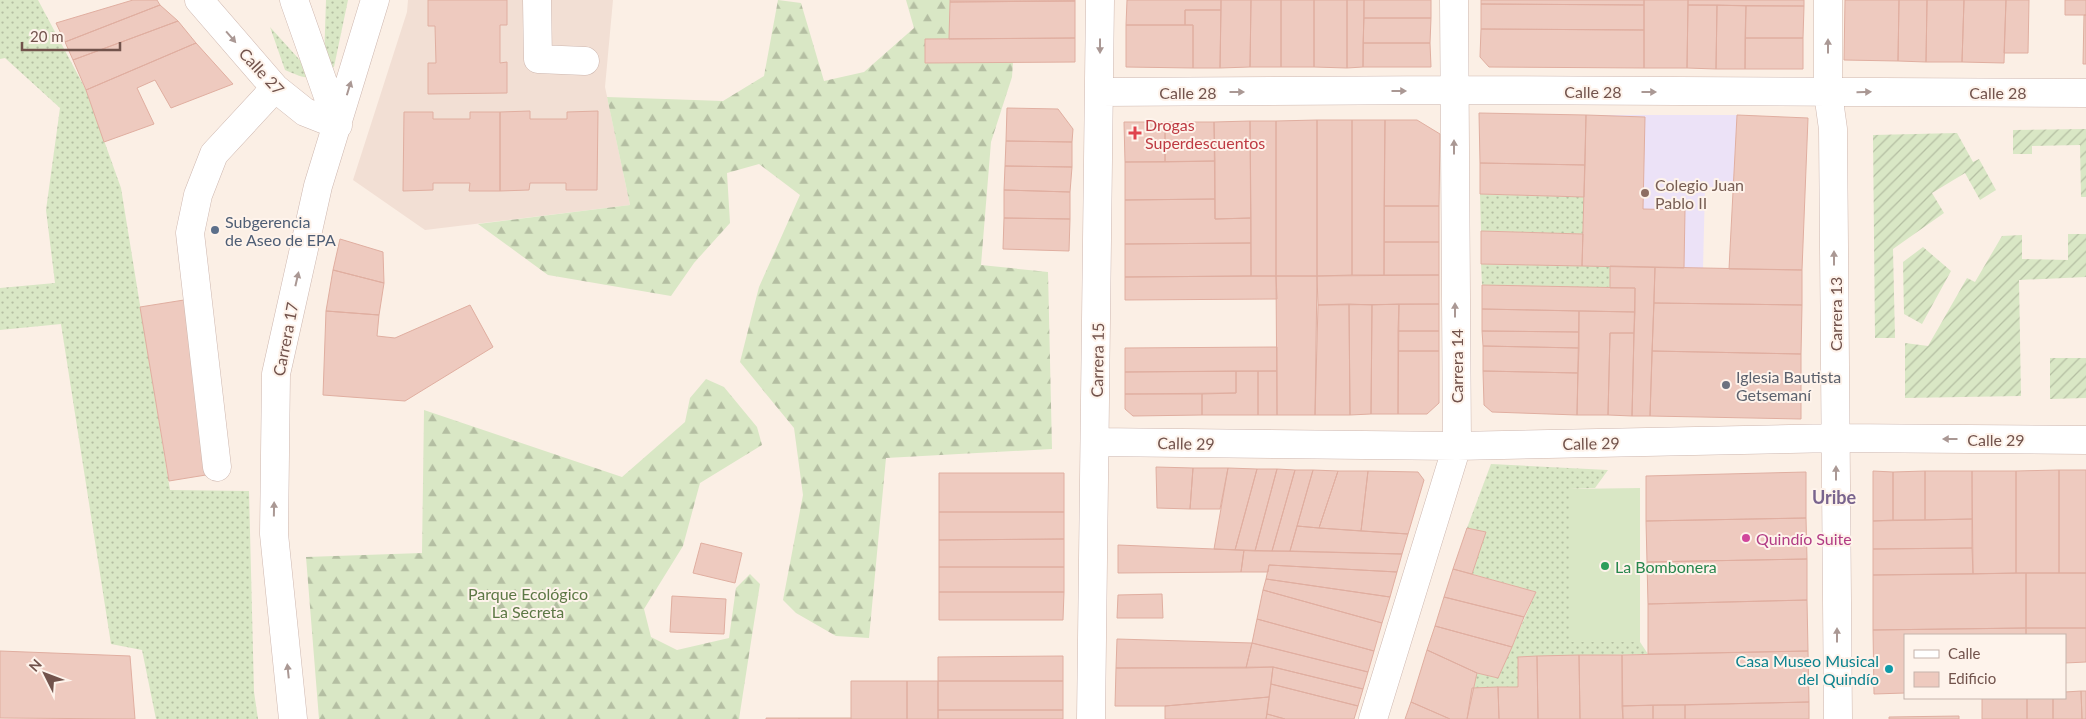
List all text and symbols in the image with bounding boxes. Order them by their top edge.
scale bar [22,20,120,52]
text: 20 m [30,27,64,45]
one-way arrow [225,31,236,43]
one-way arrow [1096,38,1104,54]
one-way arrow [1824,38,1832,54]
street label: Calle 27 [236,44,288,98]
one-way arrow [346,81,353,96]
street label: Calle 28 [1564,82,1622,101]
street label: Calle 28 [1159,83,1217,102]
street label: Calle 28 [1969,83,2027,102]
one-way arrow [1391,86,1407,94]
one-way arrow [1229,88,1245,96]
one-way arrow [1641,88,1657,96]
one-way arrow [1856,88,1872,96]
place label: Drogas Superdescuentos [1145,115,1265,152]
marker: Drogas Superdescuentos [1129,127,1141,139]
one-way arrow [1450,139,1458,155]
place label: Colegio Juan Pablo II [1655,175,1744,212]
marker: Colegio Juan Pablo II [1639,187,1651,199]
place label: Subgerencia de Aseo de EPA [225,212,336,249]
marker: Subgerencia de Aseo de EPA [209,224,221,236]
one-way arrow [1830,250,1838,266]
one-way arrow [293,271,301,286]
street label: Carrera 13 [1826,277,1845,351]
street label: Carrera 17 [269,301,301,377]
one-way arrow [1451,302,1459,318]
street label: Carrera 15 [1087,322,1107,398]
street label: Carrera 14 [1447,329,1466,403]
place label: Iglesia Bautista Getsemaní [1736,367,1841,404]
marker: Iglesia Bautista Getsemaní [1720,379,1732,391]
street label: Calle 29 [1967,430,2025,449]
street label: Calle 29 [1157,433,1215,453]
street label: Calle 29 [1562,433,1620,453]
one-way arrow [1942,435,1958,443]
one-way arrow [1832,465,1840,481]
district label: Uribe [1812,486,1856,508]
one-way arrow [271,500,279,516]
place label: Quindío Suite [1756,529,1852,548]
marker: Quindío Suite [1740,532,1752,544]
place label: La Bombonera [1615,557,1717,576]
marker: La Bombonera [1599,560,1611,572]
park label: Parque Ecológico La Secreta [468,584,588,621]
one-way arrow [1833,627,1841,643]
legend [1904,634,2066,699]
text: Calle [1948,644,1981,662]
north arrow [20,649,70,699]
place label: Casa Museo Musical del Quindío [1735,651,1879,688]
text: N [25,655,45,675]
one-way arrow [284,662,292,678]
marker: Casa Museo Musical del Quindío [1883,663,1895,675]
text: Edificio [1948,669,1996,687]

